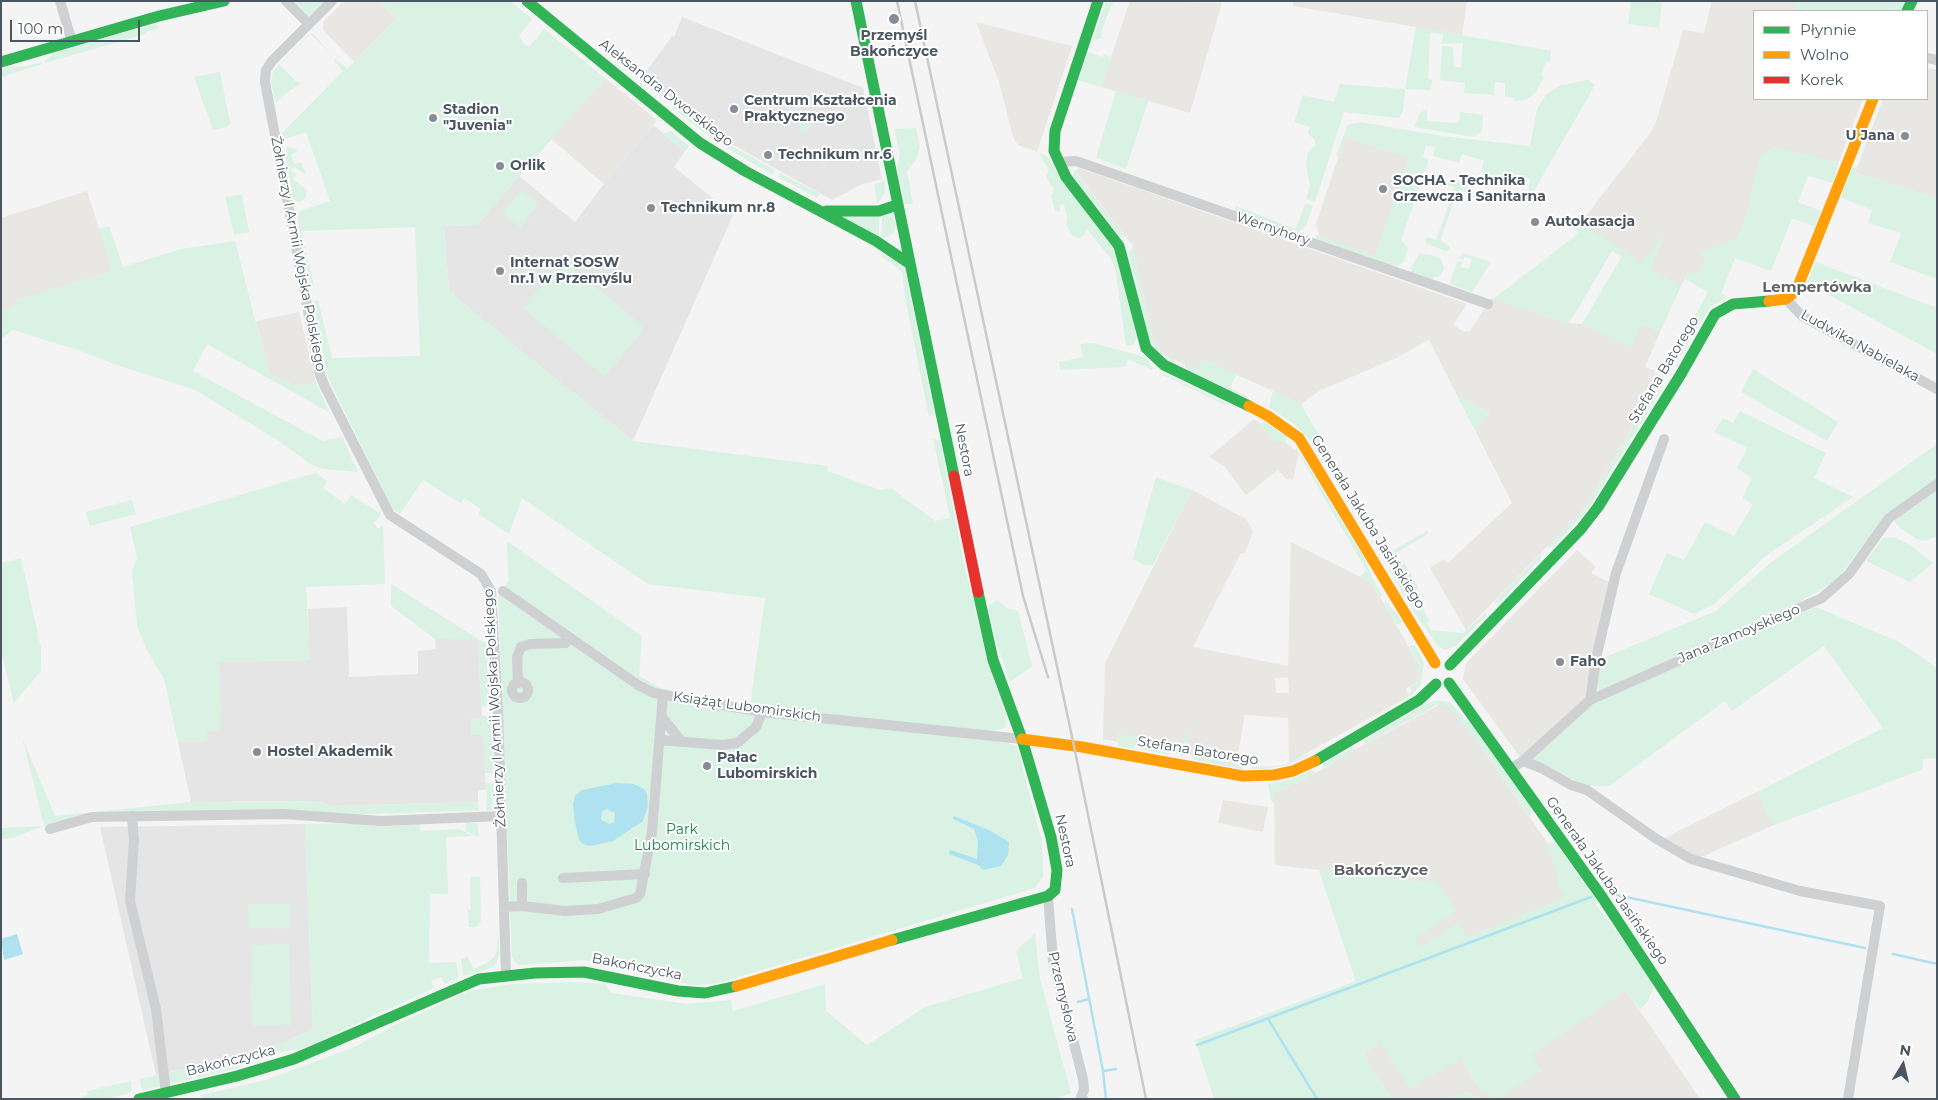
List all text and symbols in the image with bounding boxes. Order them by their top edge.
scale bar [12,10,142,42]
legend [1753,10,1928,100]
marker: Przemyśl Bakończyce [887,12,901,26]
text: 100 m [18,19,63,38]
text: Płynnie [1800,20,1856,39]
place label: Przemyśl Bakończyce [850,28,938,60]
street label: Aleksandra Dworskiego [596,36,736,150]
text: Wolno [1800,45,1849,64]
text: Korek [1800,70,1844,89]
place label: Centrum Kształcenia Praktycznego [744,93,897,125]
place label: Stadion "Juvenia" [443,102,512,134]
marker: Centrum Kształcenia Praktycznego [728,103,740,115]
marker: Stadion "Juvenia" [427,112,439,124]
place label: U Jana [1845,128,1895,144]
marker: U Jana [1899,130,1911,142]
street label: Żołnierzy I Armii Wojska Polskiego [267,135,329,373]
place label: Technikum nr.6 [778,147,892,163]
marker: Technikum nr.6 [762,149,774,161]
place label: Orlik [510,158,545,174]
marker: Orlik [494,160,506,172]
place label: SOCHA - Technika Grzewcza i Sanitarna [1393,173,1546,206]
marker: SOCHA - Technika Grzewcza i Sanitarna [1377,183,1389,195]
place label: Technikum nr.8 [661,200,775,216]
marker: Technikum nr.8 [645,202,657,214]
street label: Wernyhory [1234,209,1312,249]
place label: Autokasacja [1545,214,1635,230]
marker: Autokasacja [1529,216,1541,228]
place label: Internat SOSW nr.1 w Przemyślu [510,255,632,288]
marker: Internat SOSW nr.1 w Przemyślu [494,265,506,277]
district label: Lempertówka [1762,279,1872,297]
street label: Ludwika Nabielaka [1798,306,1922,386]
street label: Stefana Batorego [1625,313,1703,427]
street label: Nestora [951,422,977,478]
street label: Generała Jakuba Jasińskiego [1307,432,1429,612]
street label: Żołnierzy I Armii Wojska Polskiego [480,588,510,828]
street label: Jana Zamoyskiego [1676,601,1802,667]
place label: Faho [1570,654,1606,670]
marker: Faho [1554,656,1566,668]
street label: Książąt Lubomirskich [672,688,822,726]
street label: Stefana Batorego [1136,733,1260,769]
place label: Hostel Akademik [267,744,393,760]
marker: Hostel Akademik [251,746,263,758]
place label: Pałac Lubomirskich [717,750,818,782]
marker: Pałac Lubomirskich [701,760,713,772]
street label: Generała Jakuba Jasińskiego [1542,794,1672,968]
street label: Nestora [1051,813,1079,869]
park label: Park Lubomirskich [634,822,730,854]
district label: Bakończyce [1334,862,1428,880]
street label: Bakończycka [591,950,683,984]
street label: Przemysłowa [1044,950,1082,1044]
north arrow [1878,1040,1928,1090]
text: N [1898,1040,1912,1060]
street label: Bakończycka [185,1042,277,1080]

